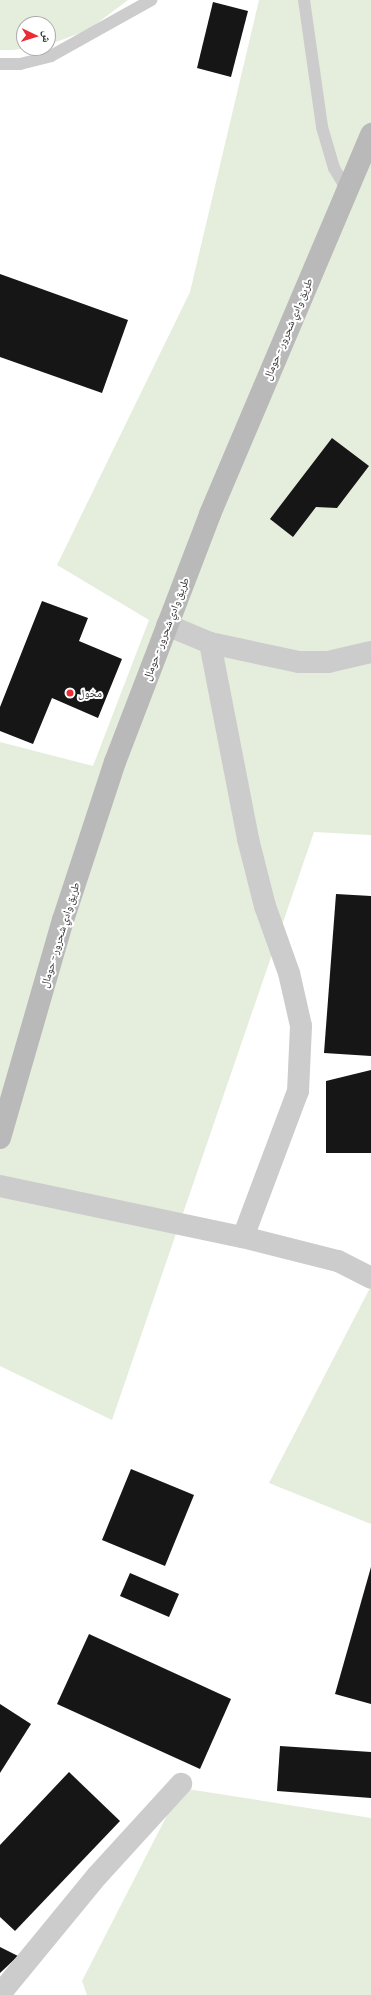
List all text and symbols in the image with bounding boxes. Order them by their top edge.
north arrow [16,16,56,56]
text: ش [41,31,54,43]
street label: طريق وادي شحرور - حومال [260,276,316,382]
street label: طريق وادي شحرور - حومال [140,575,192,683]
place label: مخول [78,686,102,700]
marker: مخول [65,688,75,698]
street label: طريق وادي شحرور - حومال [38,881,82,989]

